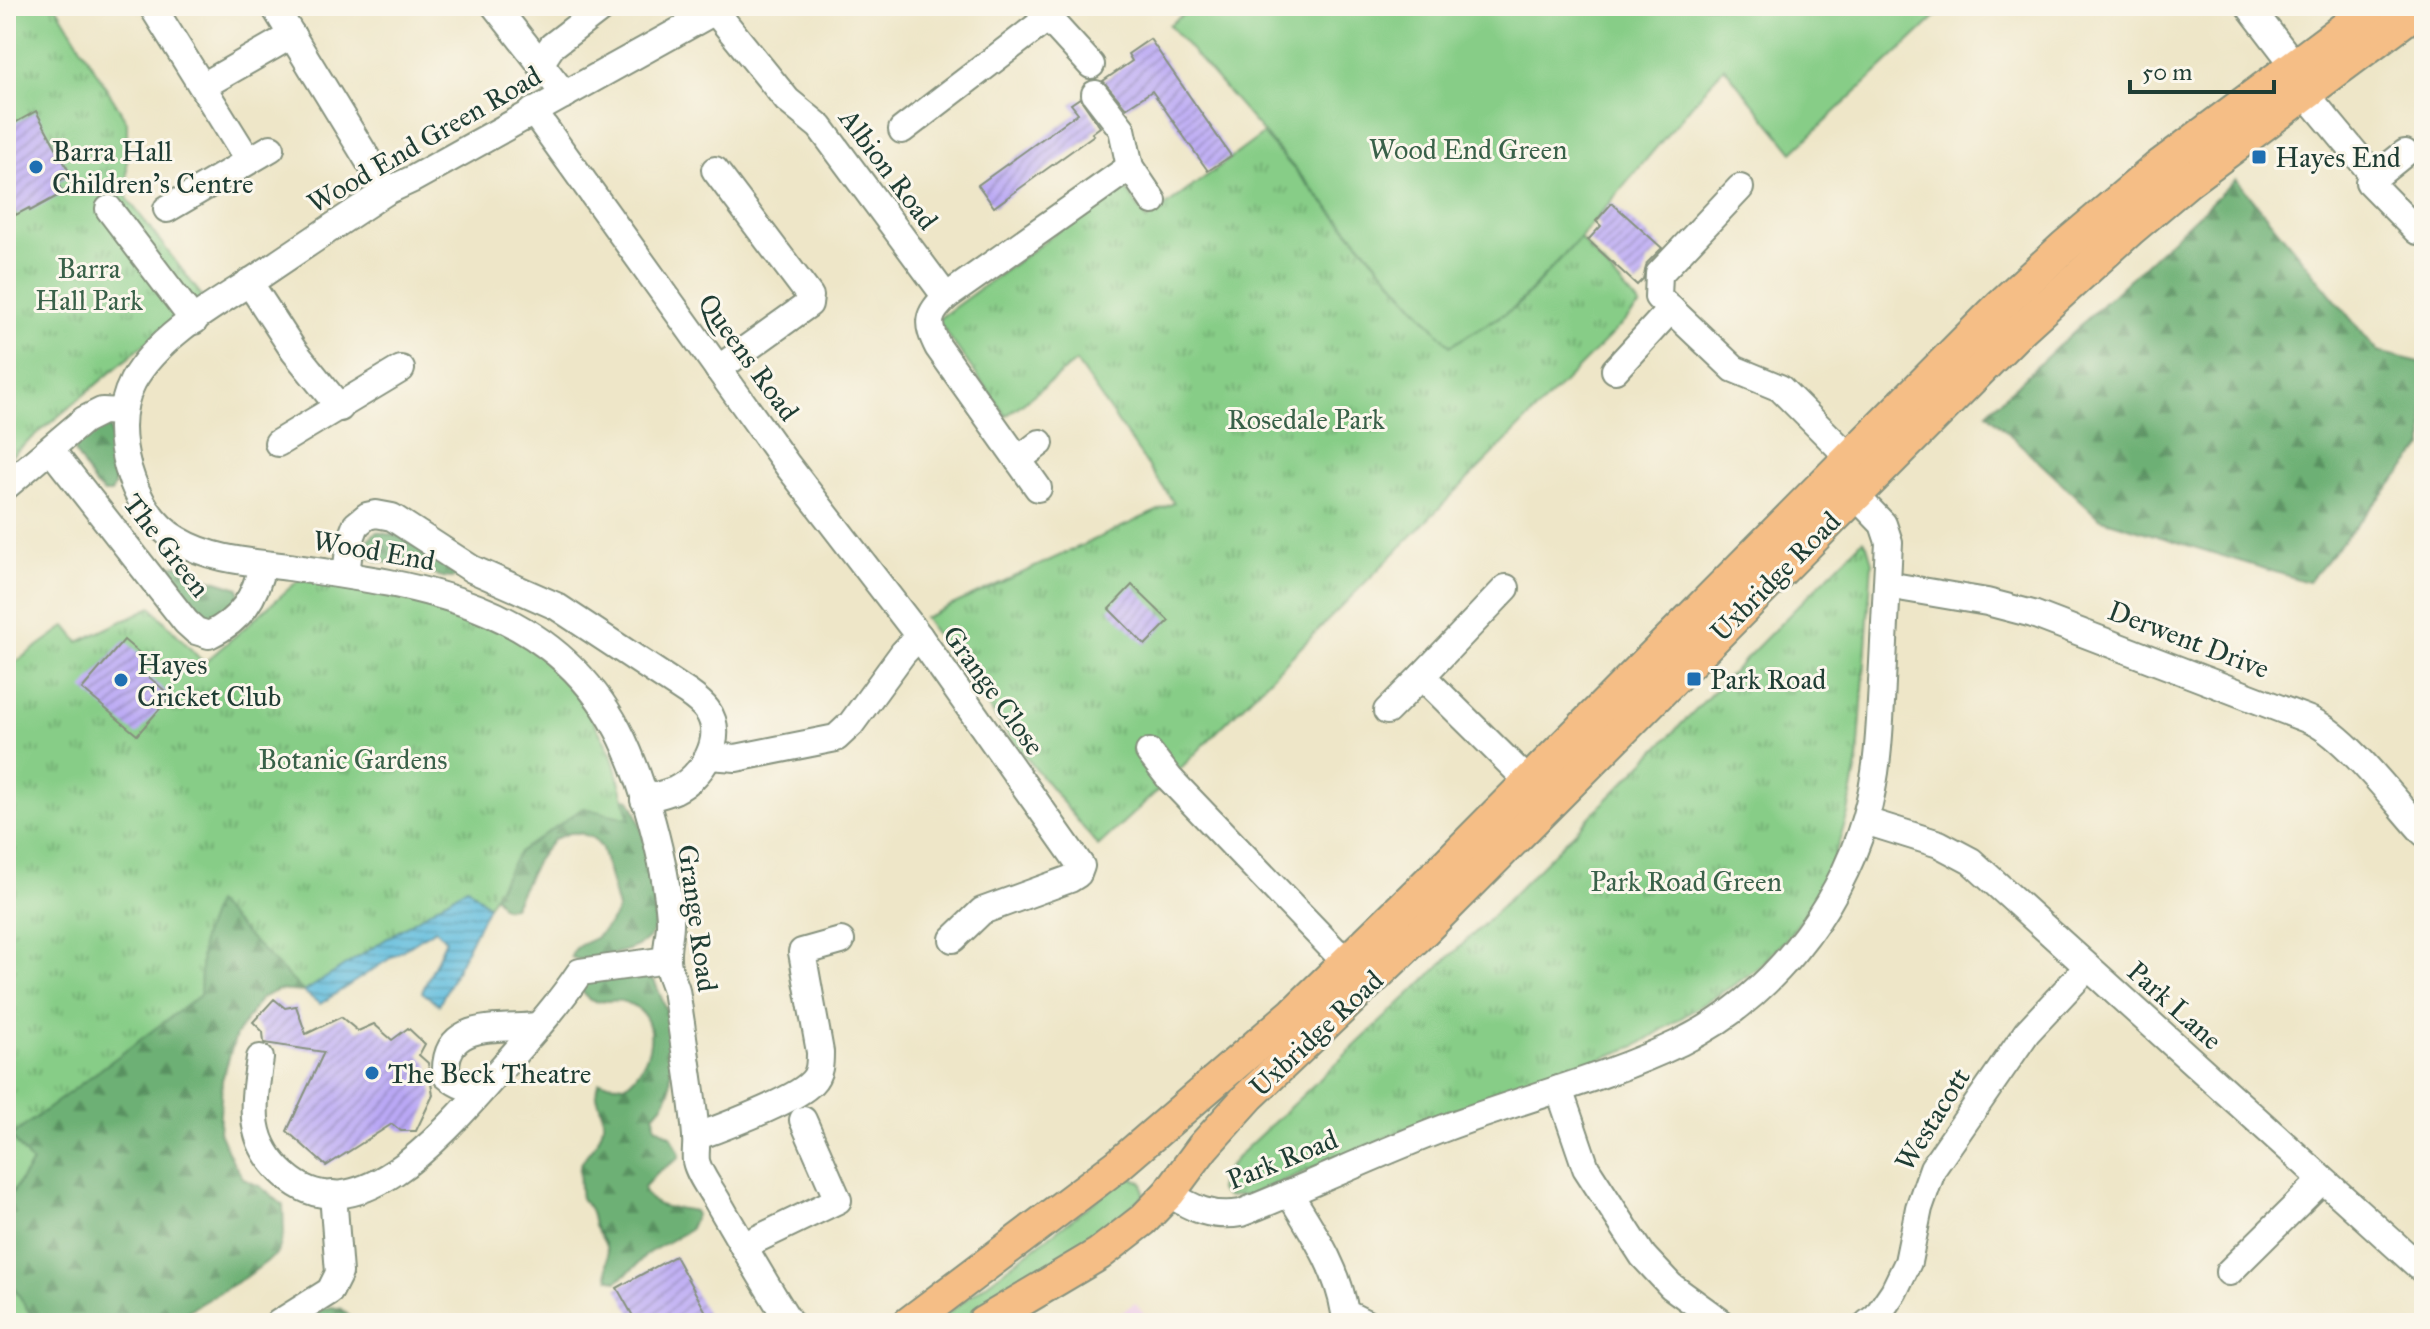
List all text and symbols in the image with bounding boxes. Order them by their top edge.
scale bar [2130,44,2274,94]
text: 50 m [2142,57,2192,87]
street label: Wood End Green Road [301,58,547,221]
street label: Albion Road [831,101,946,237]
park label: Wood End Green [1369,132,1567,167]
place label: Barra Hall Children's Centre [52,134,254,201]
place label: Hayes End [2275,140,2401,175]
marker: Hayes End [2250,148,2268,166]
marker: Barra Hall Children's Centre [27,158,45,176]
park label: Barra Hall Park [35,251,143,318]
street label: Queens Road [691,287,807,428]
park label: Rosedale Park [1227,402,1385,437]
street label: The Green [115,487,218,604]
street label: Uxbridge Road [1703,504,1848,649]
street label: Wood End [310,523,438,578]
street label: Derwent Drive [2103,593,2274,686]
street label: Grange Close [935,619,1052,762]
place label: Hayes Cricket Club [137,647,281,714]
place label: Park Road [1710,662,1826,697]
marker: Park Road [1685,670,1703,688]
marker: Hayes Cricket Club [112,671,130,689]
park label: Botanic Gardens [259,742,447,777]
street label: Grange Road [670,842,725,994]
park label: Park Road Green [1590,864,1782,899]
street label: Park Lane [2120,954,2229,1057]
street label: Uxbridge Road [1242,963,1390,1104]
place label: The Beck Theatre [388,1056,591,1091]
street label: Westacott [1887,1061,1978,1177]
marker: The Beck Theatre [363,1064,381,1082]
street label: Park Road [1222,1121,1343,1197]

